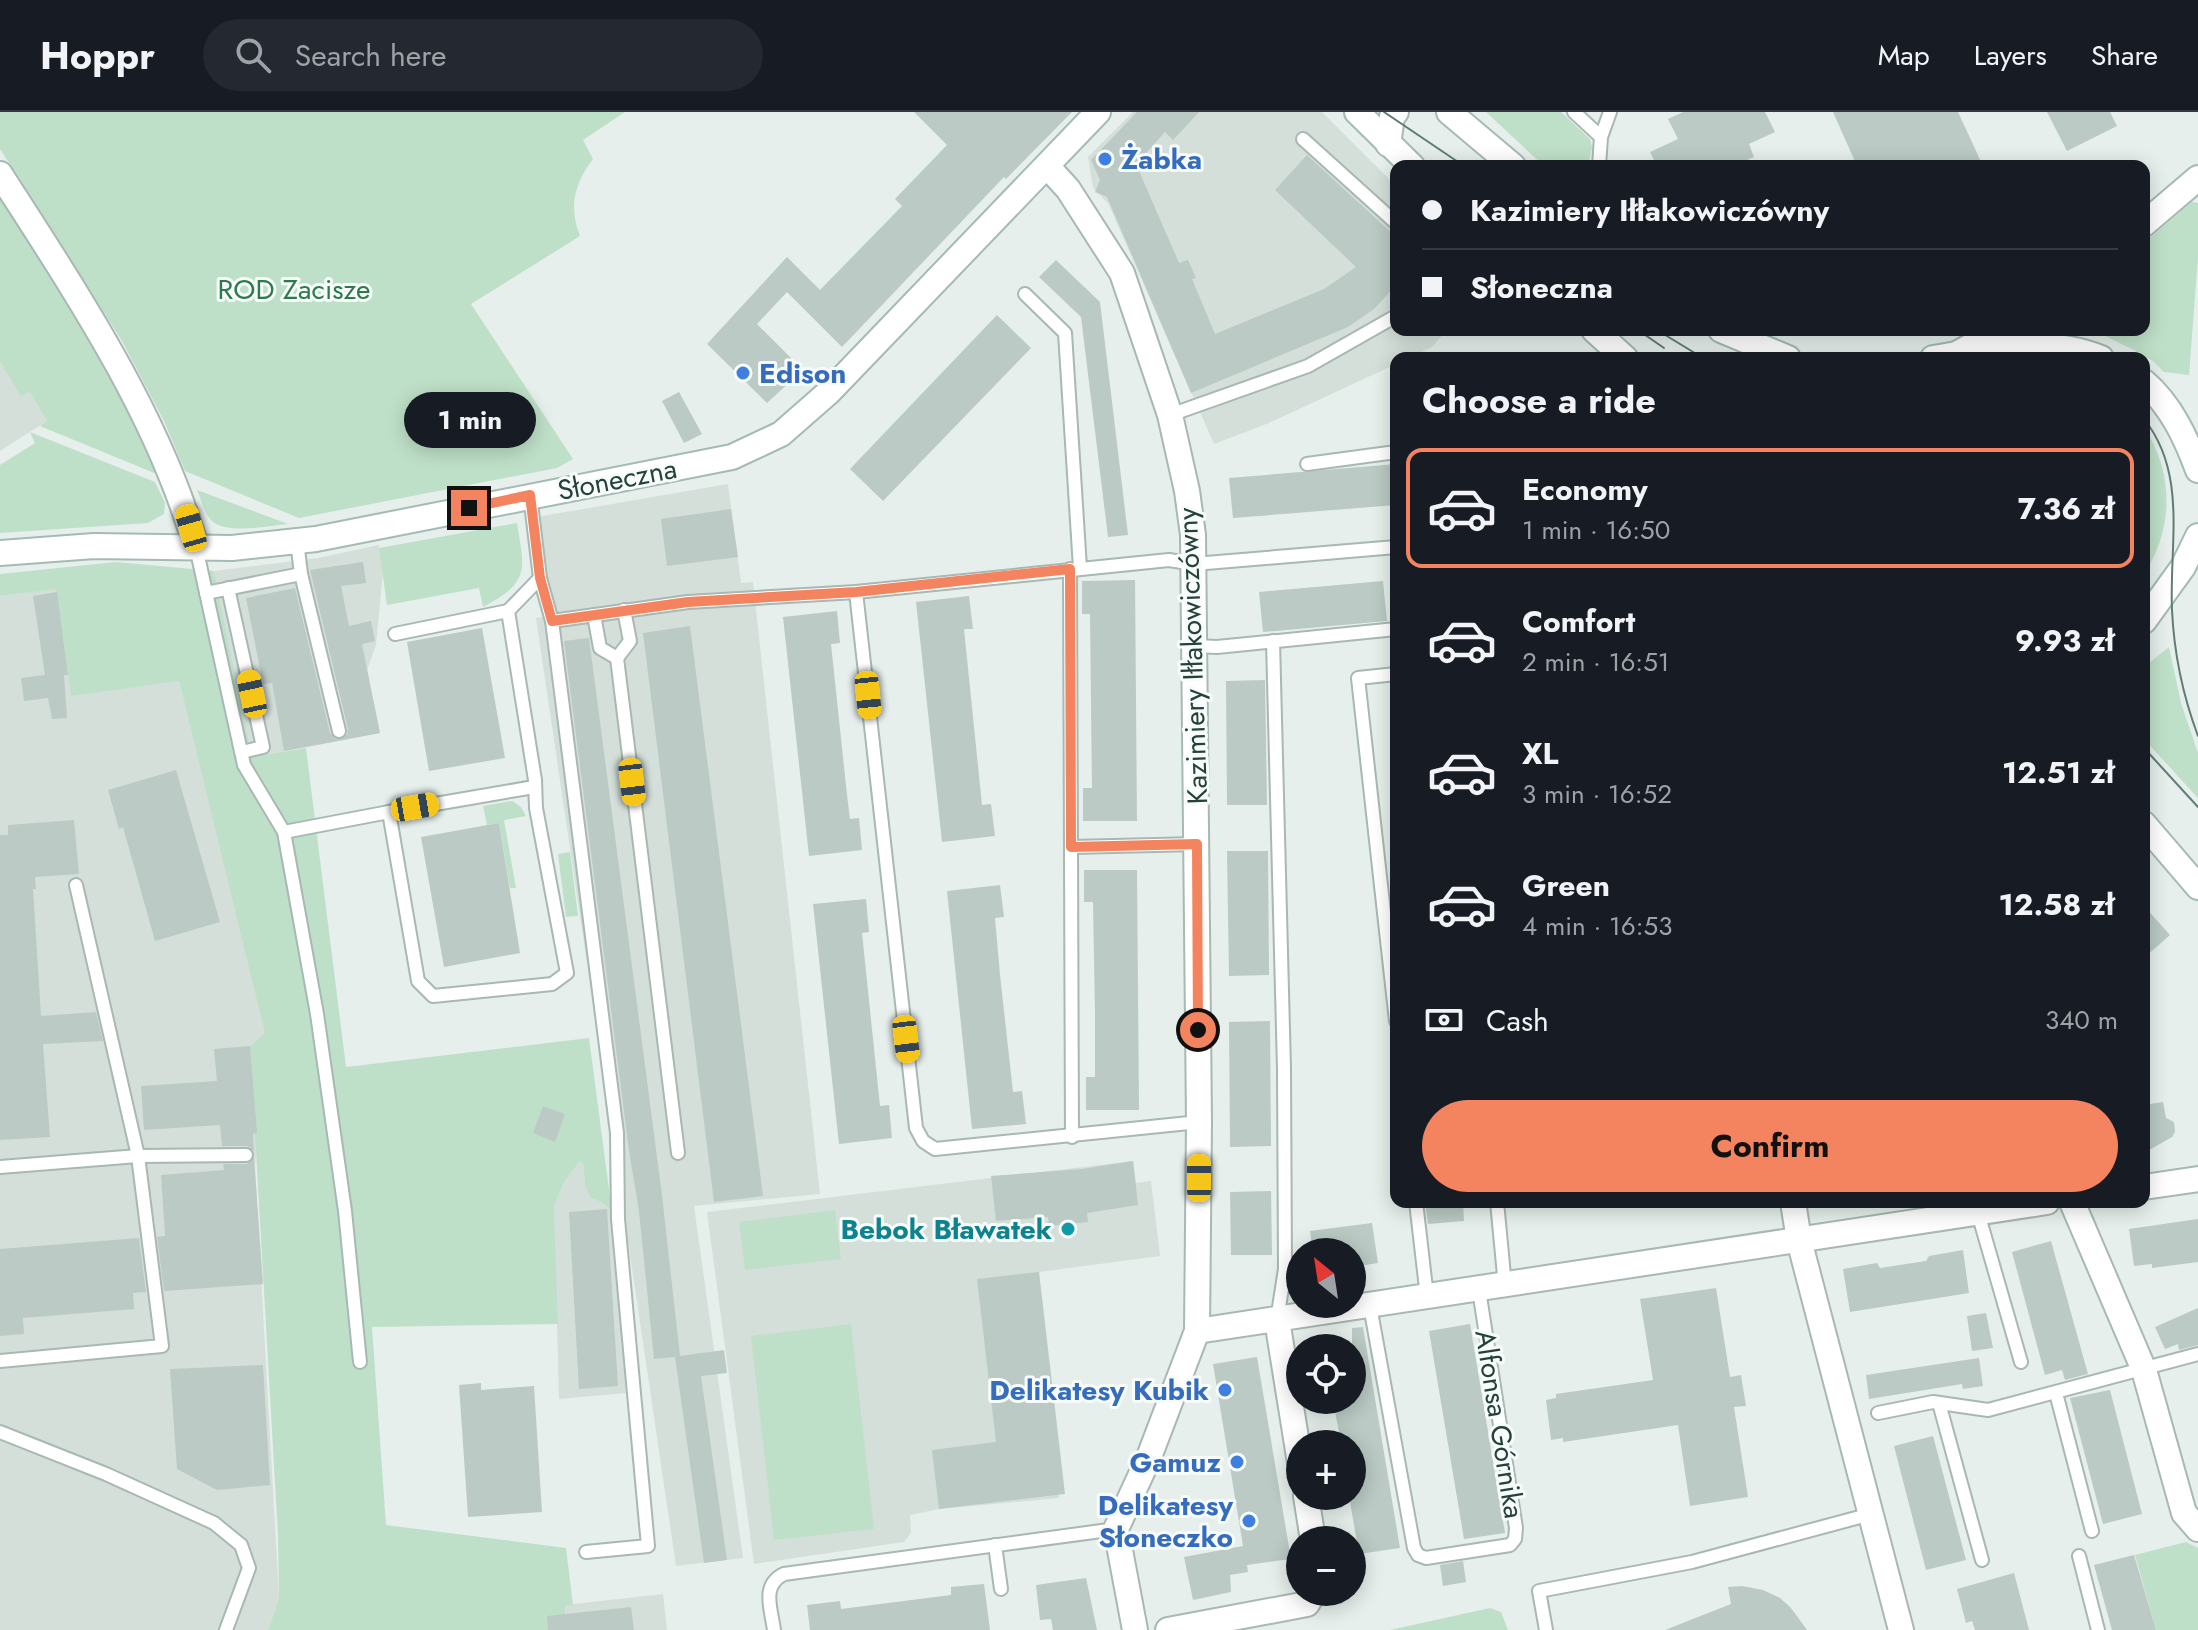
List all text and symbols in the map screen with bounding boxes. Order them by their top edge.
search box [203,19,763,91]
text: Hoppr [40,28,155,83]
icon: search [231,33,275,77]
text: Search here [295,34,447,77]
text: Map [1878,35,1930,76]
text: Layers [1974,35,2047,76]
text: Share [2091,35,2158,76]
place label: Żabka [1121,139,1202,180]
marker: Żabka [1096,150,1114,168]
text: Kazimiery Iłłakowiczówny [1470,189,1829,232]
text: Słoneczna [1470,266,1613,309]
park label: ROD Zacisze [218,269,370,310]
place label: Edison [759,353,846,394]
marker: Edison [734,364,752,382]
text: Choose a ride [1422,374,1656,426]
callout: 1 min [403,392,535,448]
text: 1 min [438,401,502,439]
street label: Słoneczna [554,448,680,511]
text: Economy [1522,468,1648,511]
icon: car [1426,472,1498,544]
text: 7.36 zł [2018,487,2114,530]
route end [451,490,487,526]
car [173,502,209,554]
street label: Kazimiery Iłłakowiczówny [1167,506,1218,805]
text: 1 min · 16:50 [1522,511,1670,549]
text: Comfort [1522,600,1635,643]
icon: car [1426,604,1498,676]
text: 9.93 zł [2015,619,2114,662]
text: 2 min · 16:51 [1522,643,1670,681]
car [235,668,269,720]
car [854,670,882,720]
text: XL [1522,732,1558,775]
icon: car [1426,736,1498,808]
text: 12.51 zł [2002,751,2114,794]
car [617,757,647,807]
text: 3 min · 16:52 [1522,775,1672,813]
car [389,791,441,823]
text: Green [1522,864,1610,907]
icon: car [1426,868,1498,940]
text: 12.58 zł [1998,883,2114,926]
text: 4 min · 16:53 [1522,907,1672,945]
icon: cash [1422,998,1466,1042]
text: Cash [1486,999,1549,1042]
text: 340 m [2045,1001,2118,1039]
route start [1180,1012,1216,1048]
car [891,1014,921,1064]
button: Confirm [1422,1100,2118,1192]
car [1187,1154,1211,1202]
place label: Bebok Bławatek [840,1209,1052,1250]
marker: Bebok Bławatek [1059,1220,1077,1238]
north arrow [1286,1238,1366,1318]
map controls [1286,1238,1366,1606]
street label: Alfonsa Górnika [1464,1327,1535,1521]
button: locate [1286,1334,1366,1414]
place label: Delikatesy Kubik [989,1370,1209,1411]
marker: Delikatesy Kubik [1216,1381,1234,1399]
button: + [1286,1430,1366,1510]
place label: Gamuz [1129,1442,1221,1483]
marker: Gamuz [1228,1453,1246,1471]
place label: Delikatesy Słoneczko [1098,1485,1233,1558]
marker: Delikatesy Słoneczko [1240,1512,1258,1530]
button: − [1286,1526,1366,1606]

